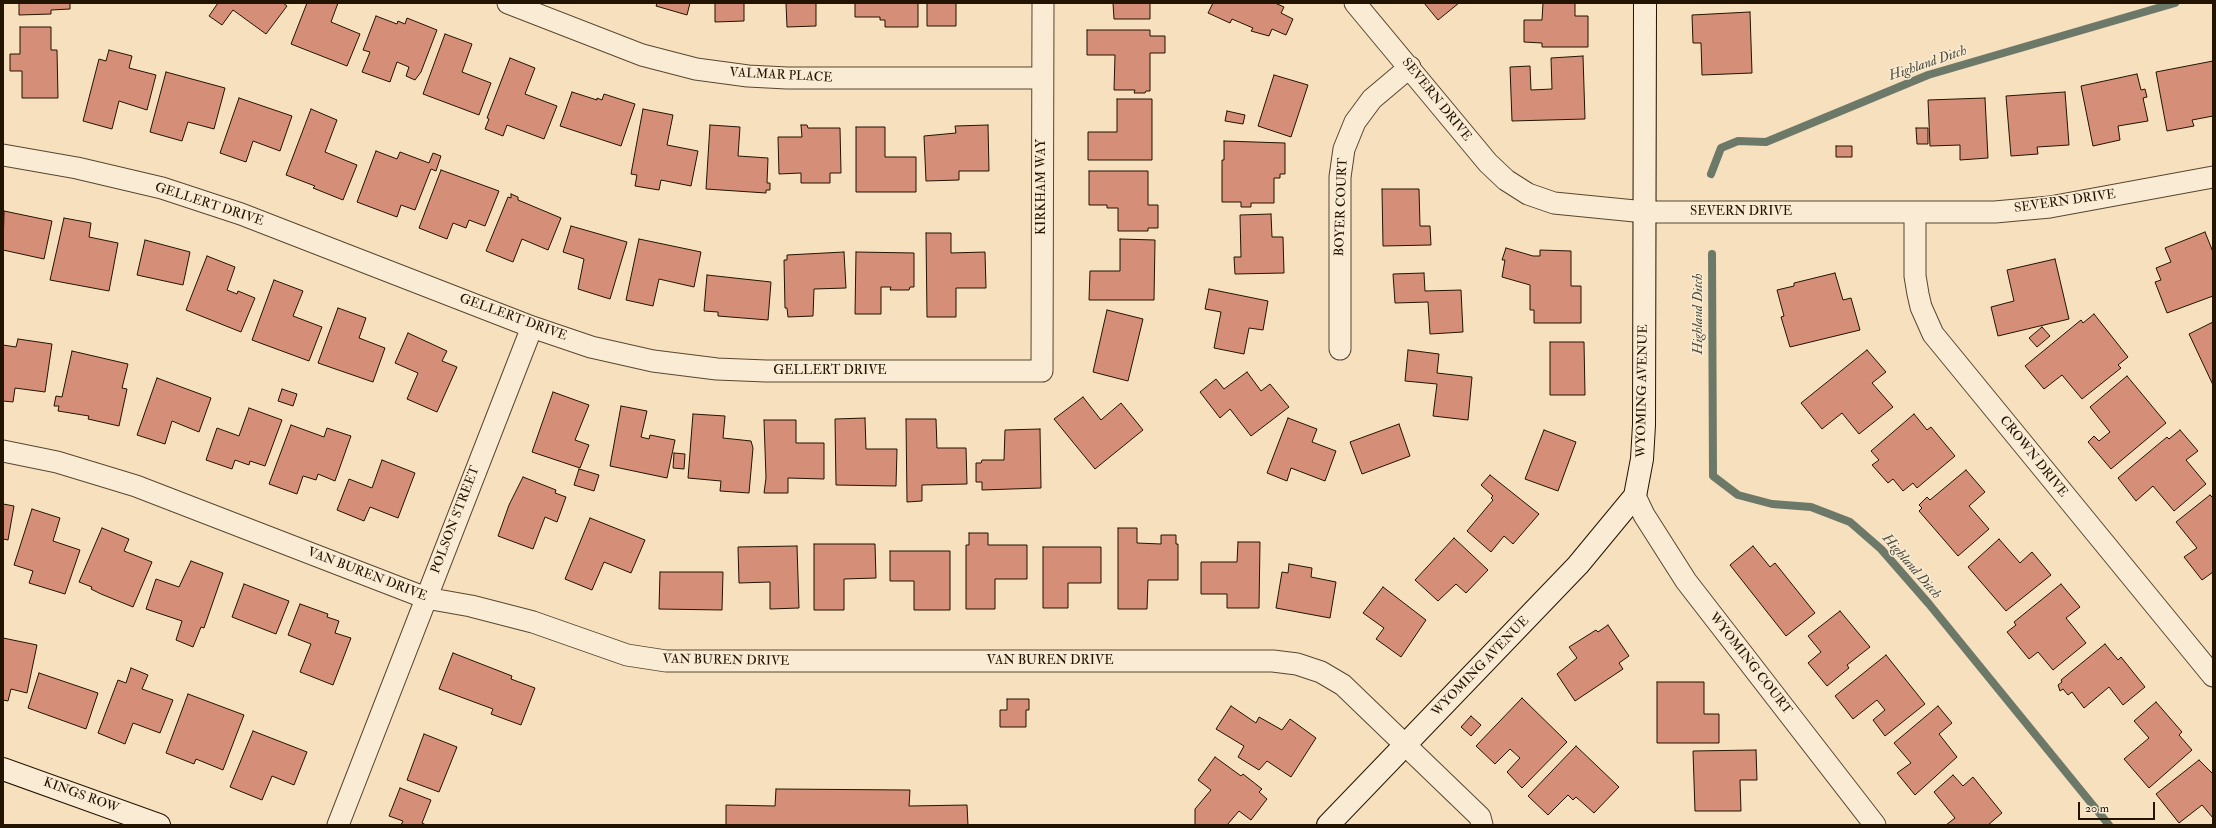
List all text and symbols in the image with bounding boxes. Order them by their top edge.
water label: Highland Ditch [1887,43,1969,85]
street label: SEVERN DRIVE [1398,55,1474,145]
street label: VALMAR PLACE [729,66,833,86]
street label: KIRKHAM WAY [1034,139,1050,235]
street label: BOYER COURT [1332,157,1352,257]
street label: GELLERT DRIVE [153,180,265,230]
street label: SEVERN DRIVE [2013,187,2117,217]
street label: SEVERN DRIVE [1690,204,1792,220]
water label: Highland Ditch [1691,273,1707,355]
street label: GELLERT DRIVE [457,291,569,345]
street label: WYOMING AVENUE [1634,324,1652,458]
street label: GELLERT DRIVE [773,363,887,379]
street label: CROWN DRIVE [1996,413,2070,501]
street label: POLSON STREET [428,464,484,576]
water label: Highland Ditch [1878,531,1944,603]
street label: VAN BUREN DRIVE [305,545,429,605]
street label: WYOMING COURT [1705,610,1795,718]
street label: WYOMING AVENUE [1429,614,1533,720]
street label: VAN BUREN DRIVE [662,652,790,670]
street label: VAN BUREN DRIVE [986,653,1114,669]
street label: KINGS ROW [41,775,121,817]
scale bar [2080,794,2157,820]
text: 20 m [2085,801,2109,816]

